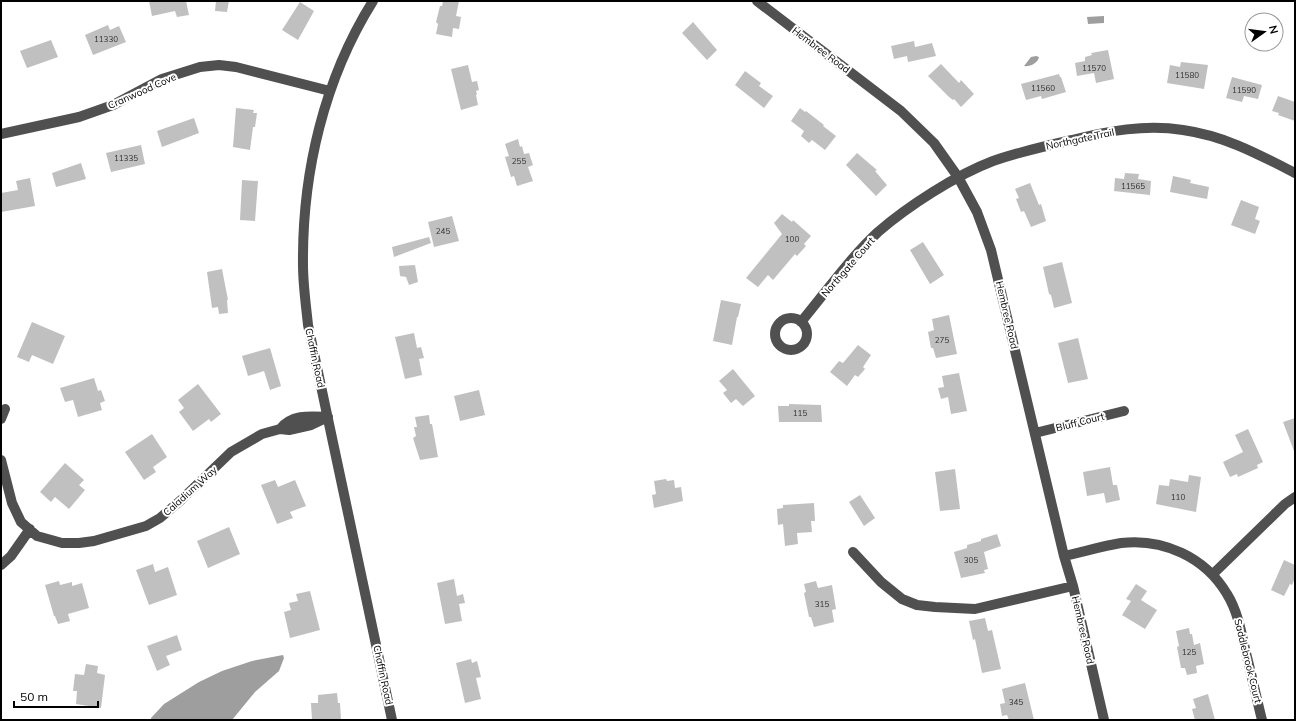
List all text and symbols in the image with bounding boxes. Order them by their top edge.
north arrow [1244,12,1284,52]
street label: Hembree Road [789,24,853,76]
text: N [1266,24,1282,35]
house number: 11330 [94,34,118,44]
house number: 11570 [1082,63,1106,73]
street label: Cranwood Cove [106,70,178,112]
house number: 11580 [1175,70,1199,80]
house number: 11560 [1031,83,1055,93]
house number: 11590 [1232,85,1256,95]
street label: Northgate Trail [1045,125,1115,153]
house number: 11335 [114,153,138,163]
house number: 255 [512,156,526,166]
house number: 11565 [1121,181,1145,191]
house number: 245 [436,226,450,236]
house number: 100 [785,234,799,244]
street label: Northgate Court [818,234,878,300]
street label: Hembree Road [993,280,1021,350]
street label: Chaffin Road [302,327,328,389]
house number: 275 [935,335,949,345]
house number: 115 [793,408,807,418]
street label: Bluff Court [1054,410,1106,434]
street label: Caladium Way [160,463,220,519]
house number: 110 [1171,492,1185,502]
house number: 305 [964,555,978,565]
street label: Hembree Road [1069,595,1097,665]
house number: 315 [815,599,829,609]
street label: Saddlebrook Court [1231,618,1265,705]
street label: Chaffin Road [370,644,396,706]
house number: 125 [1182,647,1196,657]
scale bar [14,683,98,709]
text: 50 m [20,689,48,704]
house number: 345 [1009,697,1023,707]

